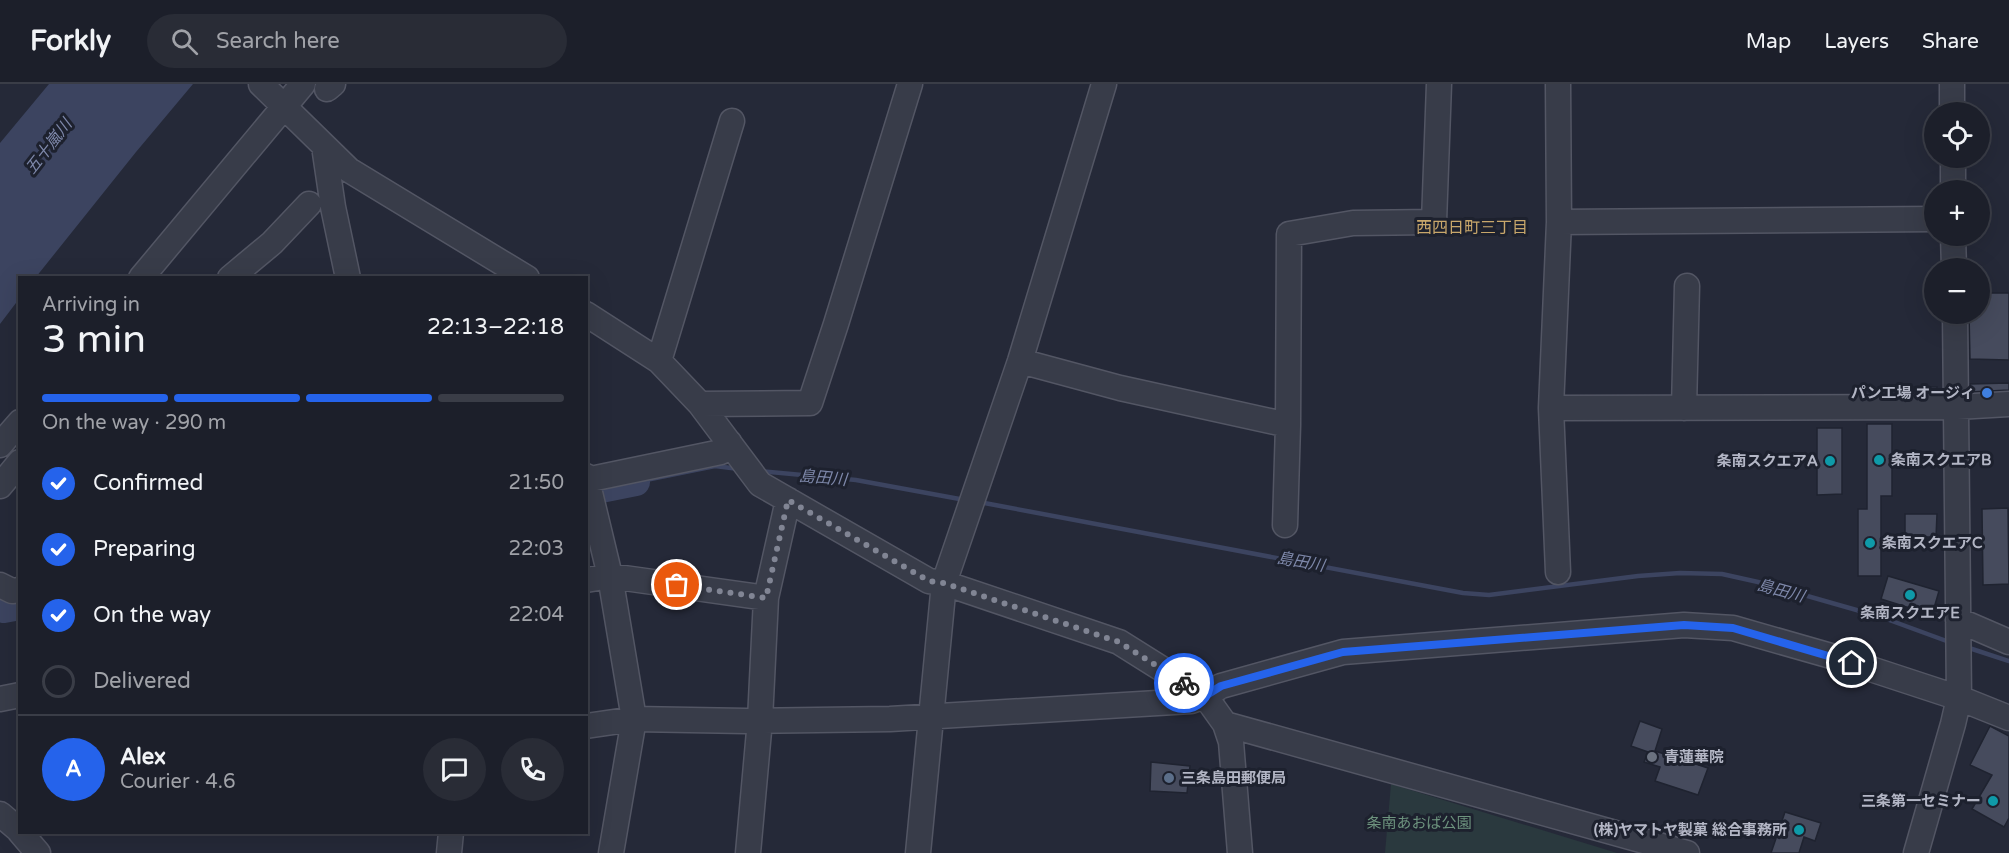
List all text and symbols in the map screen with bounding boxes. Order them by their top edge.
search box [147,14,567,68]
text: Forkly [30,24,111,58]
icon: search [168,25,201,58]
text: Search here [216,28,340,54]
text: Map [1746,29,1791,54]
text: Layers [1824,29,1889,54]
text: Share [1922,29,1979,54]
map controls [1924,102,1990,324]
button: locate [1924,102,1990,168]
water label: 五十嵐川 [21,114,78,178]
button: + [1924,180,1990,246]
district label: 西四日町三丁目 [1416,218,1528,238]
button: − [1924,258,1990,324]
text: Arriving in [42,293,140,317]
text: 22:13–22:18 [427,314,564,340]
text: 3 min [42,316,146,363]
place label: パン工場 オージィ [1851,384,1975,402]
marker: パン工場 オージィ [1980,386,1994,400]
text: On the way · 290 m [42,411,226,435]
place label: 条南スクエアB [1891,451,1991,469]
place label: 条南スクエアA [1717,452,1818,470]
marker: 条南スクエアB [1872,453,1886,467]
marker: 条南スクエアA [1823,454,1837,468]
water label: 島田川 [798,466,850,490]
icon: check [42,467,75,500]
text: Confirmed [93,470,203,496]
text: 21:50 [509,471,564,495]
icon: check [42,533,75,566]
place label: 条南スクエアC [1882,534,1983,552]
text: Preparing [93,536,196,562]
marker: 条南スクエアC [1863,536,1877,550]
text: 22:03 [509,537,564,561]
water label: 島田川 [1275,548,1328,576]
pin [651,559,702,610]
icon: bag [660,568,693,601]
water label: 島田川 [1755,575,1808,607]
marker: 条南スクエアE [1903,588,1917,602]
icon: check [42,599,75,632]
text: On the way [93,602,211,628]
text: 22:04 [509,603,564,627]
place label: 条南スクエアE [1860,604,1960,622]
pin [1826,637,1877,688]
icon: home [1835,646,1868,679]
courier [1154,653,1214,713]
icon: bike [1168,667,1201,700]
text: Delivered [93,668,191,694]
button: chat [423,738,486,801]
button: phone [501,738,564,801]
text: Alex [120,744,166,770]
place label: 青蓮華院 [1664,748,1724,766]
marker: 青蓮華院 [1645,750,1659,764]
text: A [65,756,82,782]
place label: 三条島田郵便局 [1181,769,1286,787]
text: Courier · 4.6 [120,770,235,794]
marker: 三条島田郵便局 [1162,771,1176,785]
place label: 三条第一セミナー [1861,792,1981,810]
marker: 三条第一セミナー [1986,794,2000,808]
park label: 条南あおば公園 [1366,814,1472,832]
place label: (株)ヤマトヤ製菓 総合事務所 [1594,821,1787,839]
marker: (株)ヤマトヤ製菓 総合事務所 [1792,823,1806,837]

